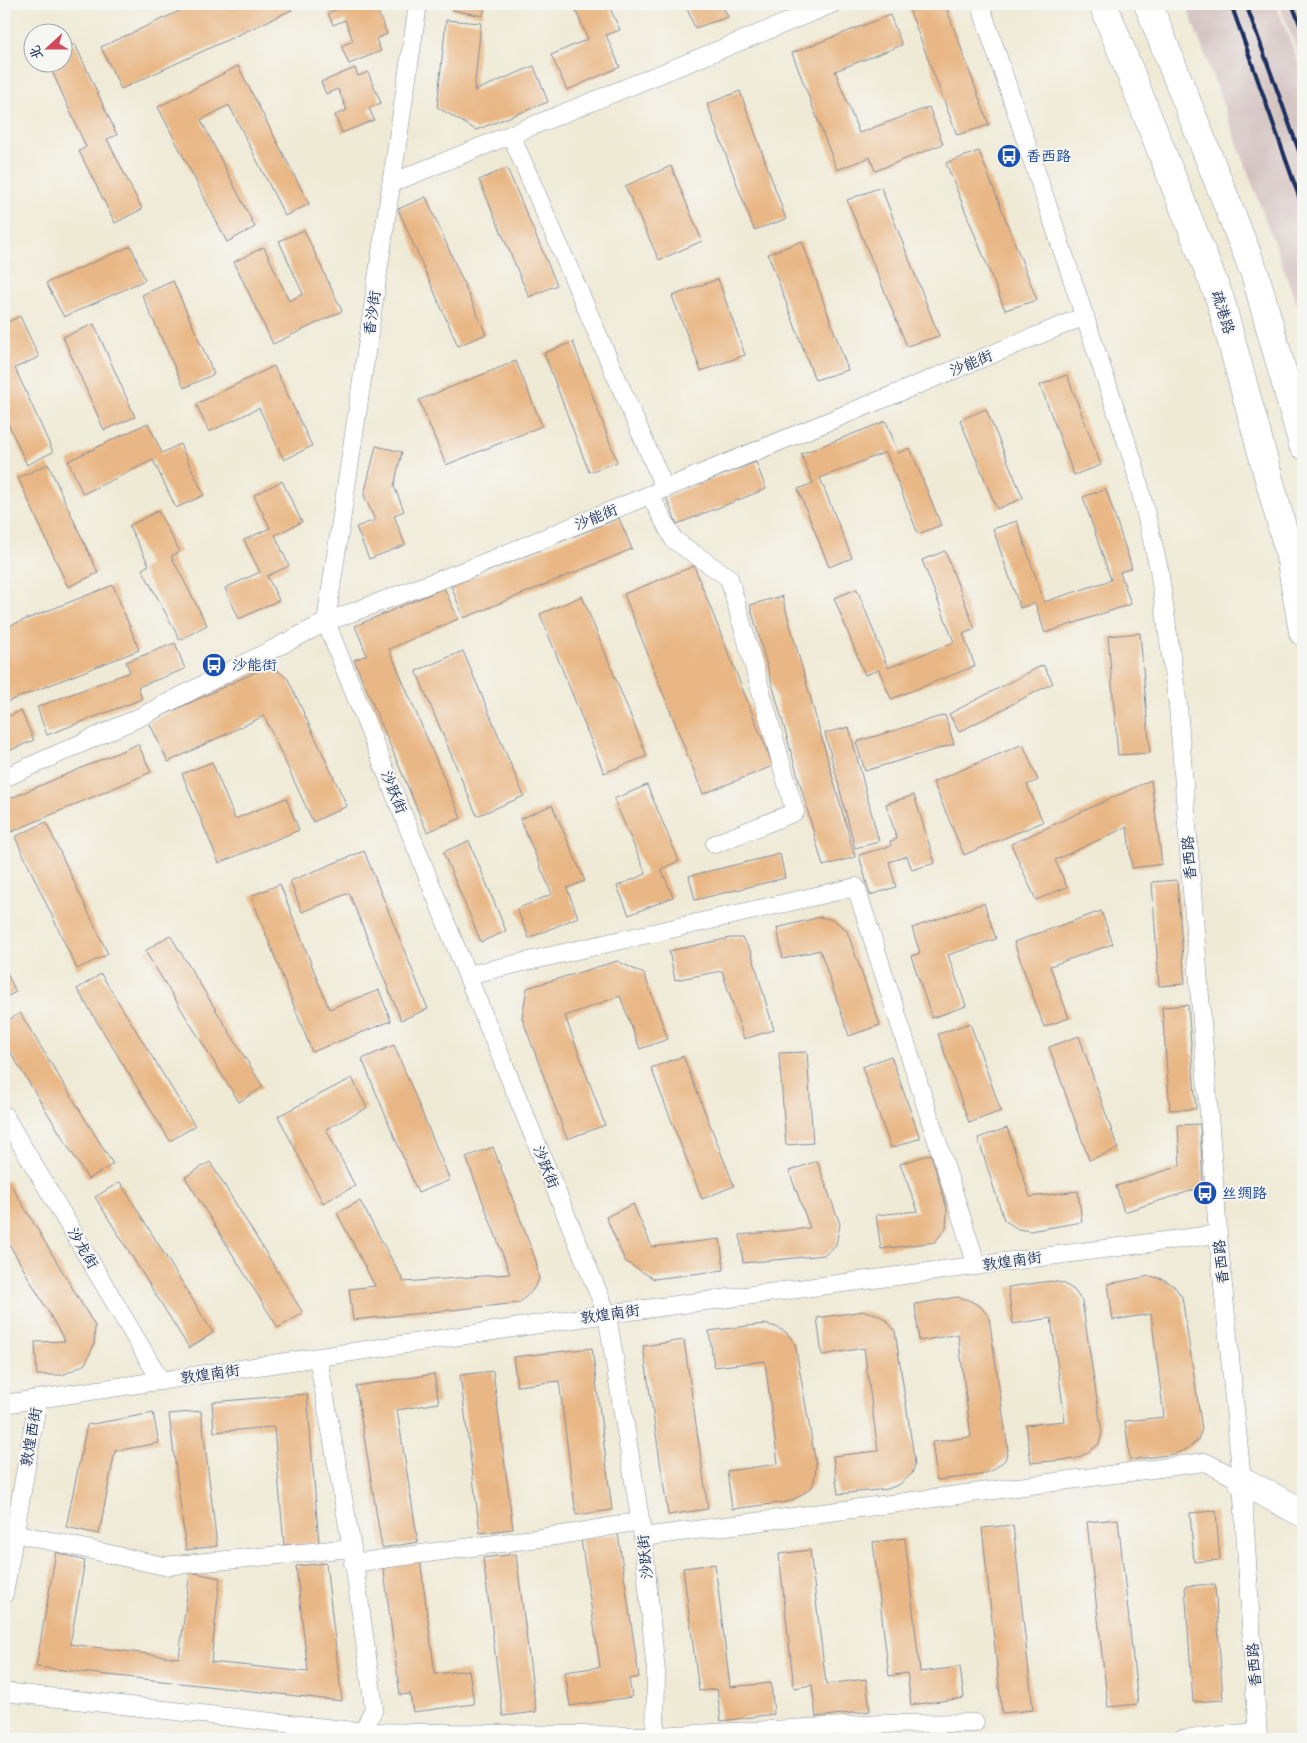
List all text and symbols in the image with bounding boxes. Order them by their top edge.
north arrow [22,22,72,72]
text: 北 [26,43,47,62]
bus stop icon: 香西路 [996,143,1022,169]
place label: 香西路 [1026,147,1071,166]
street label: 疏港路 [1207,288,1238,336]
street label: 香沙街 [360,289,385,337]
street label: 沙能街 [947,346,996,381]
street label: 沙能街 [572,500,621,535]
bus stop icon: 沙能街 [201,652,227,678]
place label: 沙能街 [232,656,277,675]
street label: 沙跃街 [376,768,411,817]
street label: 香西路 [1178,835,1201,881]
street label: 沙跃街 [528,1143,563,1192]
bus stop icon: 丝绸路 [1192,1180,1218,1206]
place label: 丝绸路 [1222,1184,1267,1203]
street label: 沙龙街 [63,1224,102,1272]
street label: 香西路 [1210,1239,1233,1285]
street label: 敦煌南街 [981,1248,1043,1275]
street label: 敦煌南街 [579,1301,641,1328]
street label: 敦煌南街 [179,1361,241,1388]
street label: 敦煌西街 [17,1406,46,1468]
street label: 沙跃街 [634,1534,657,1580]
street label: 香西路 [1243,1642,1266,1688]

